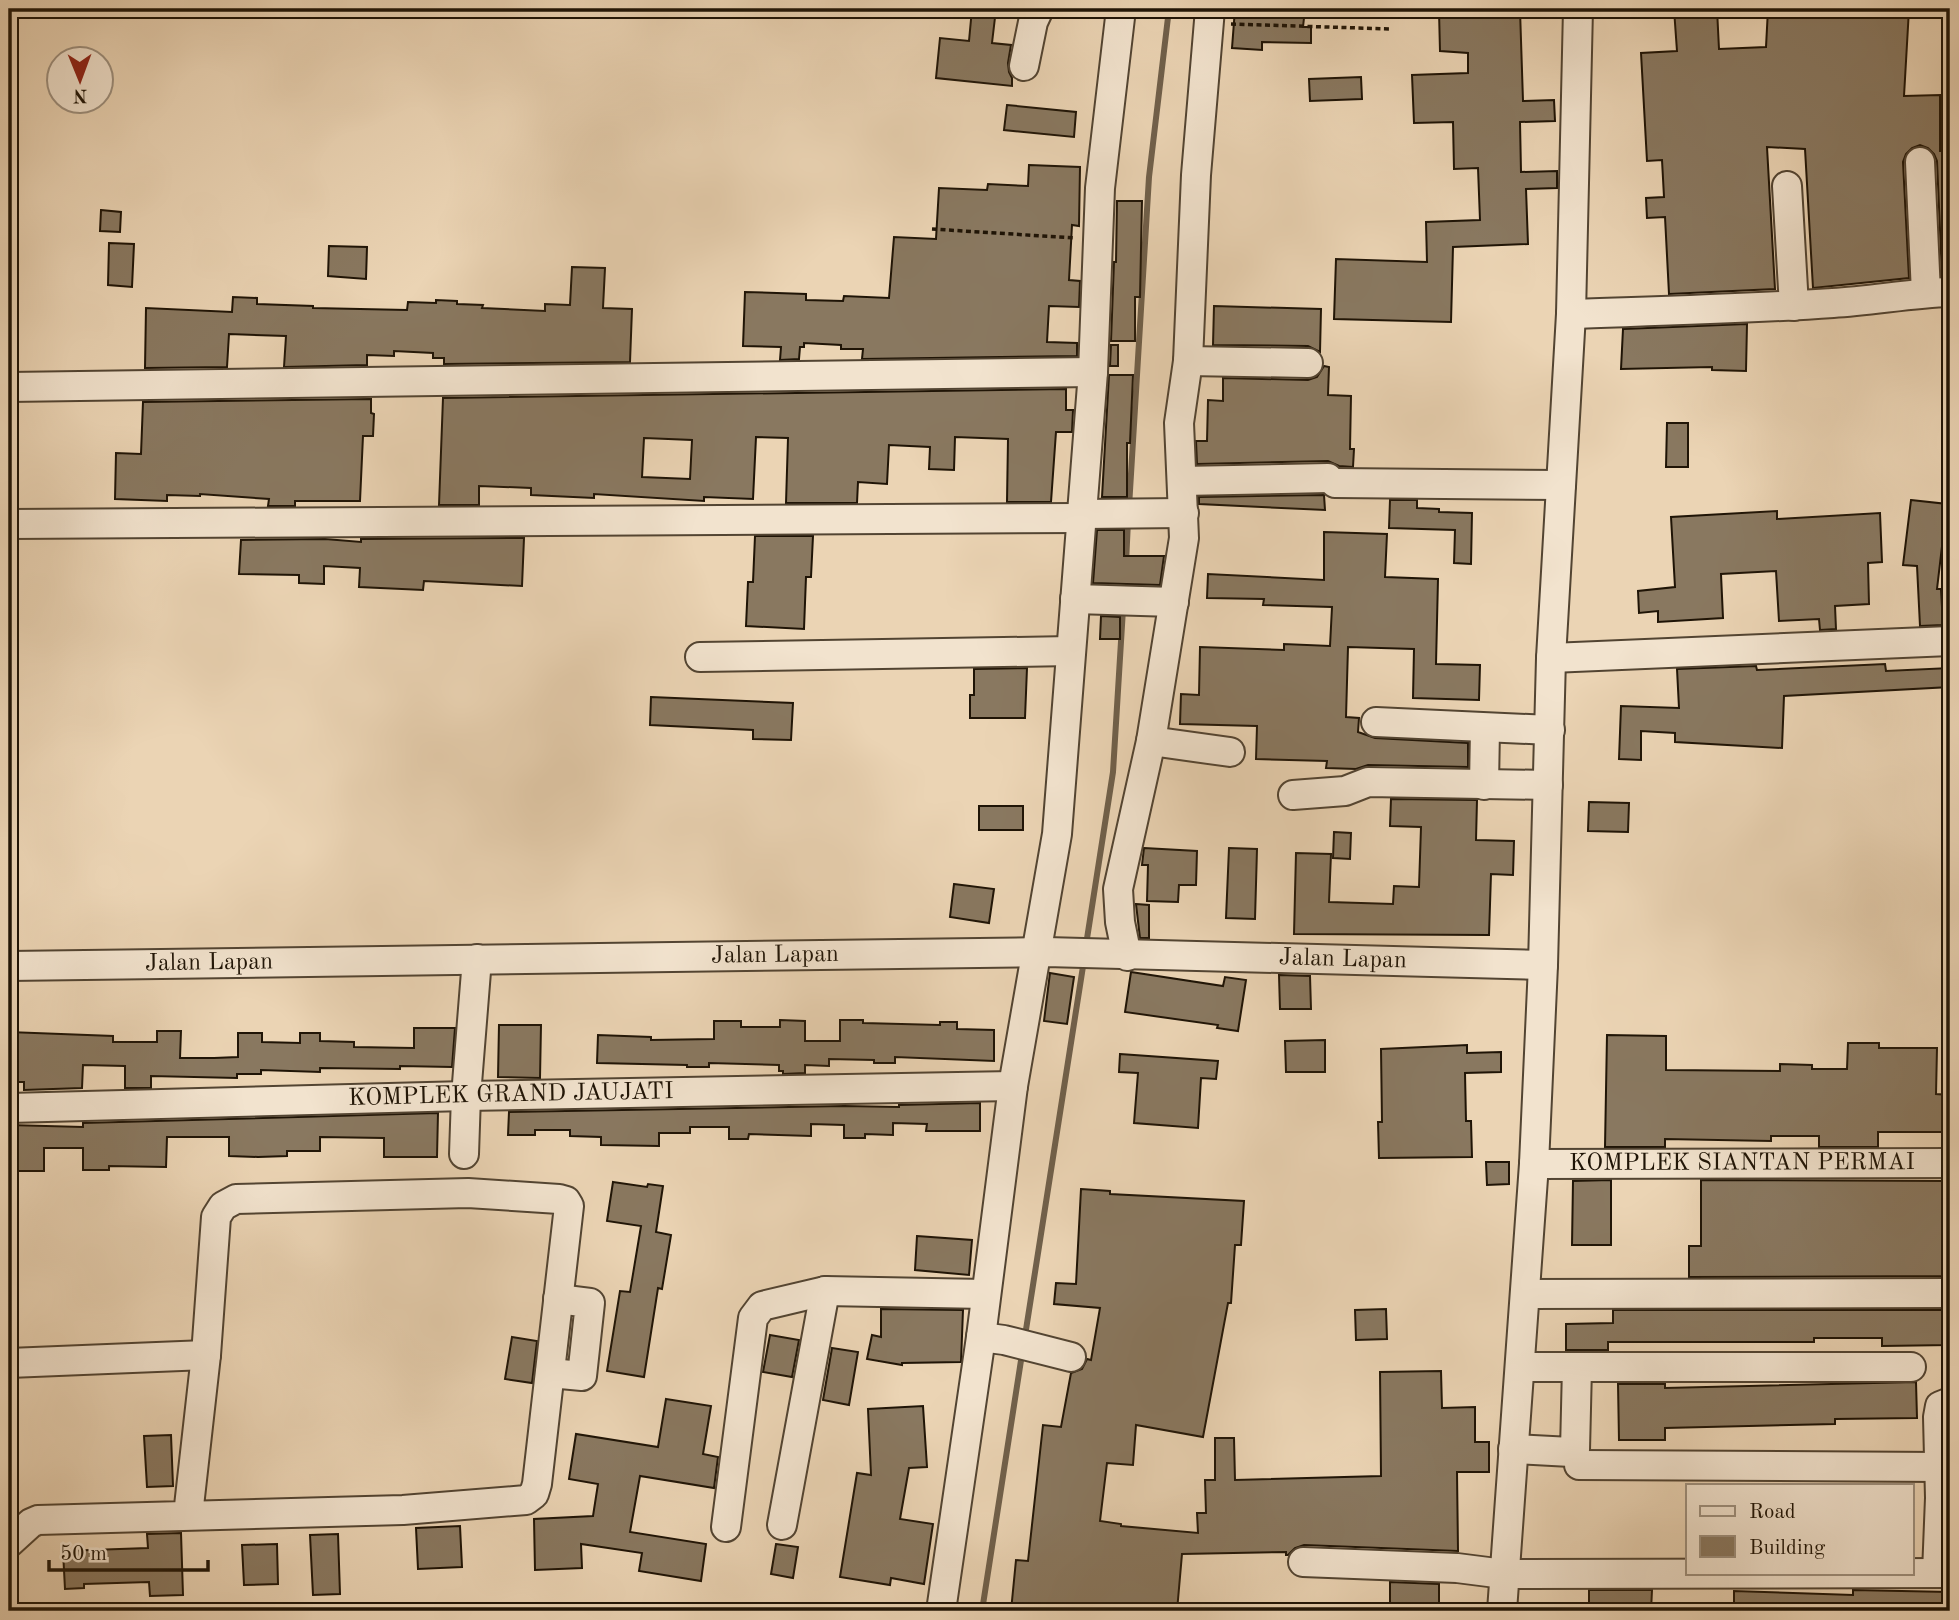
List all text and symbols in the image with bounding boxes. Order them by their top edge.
north arrow [46,46,116,116]
text: N [72,85,88,104]
street label: Jalan Lapan [711,943,839,969]
street label: Jalan Lapan [1278,946,1407,973]
street label: Jalan Lapan [145,950,273,976]
street label: KOMPLEK GRAND JAUJATI [348,1080,674,1111]
street label: KOMPLEK SIANTAN PERMAI [1569,1151,1915,1176]
legend [1686,1484,1913,1574]
text: Road [1749,1502,1796,1523]
scale bar [49,1529,208,1573]
text: Building [1749,1538,1826,1559]
text: 50 m [60,1544,107,1565]

